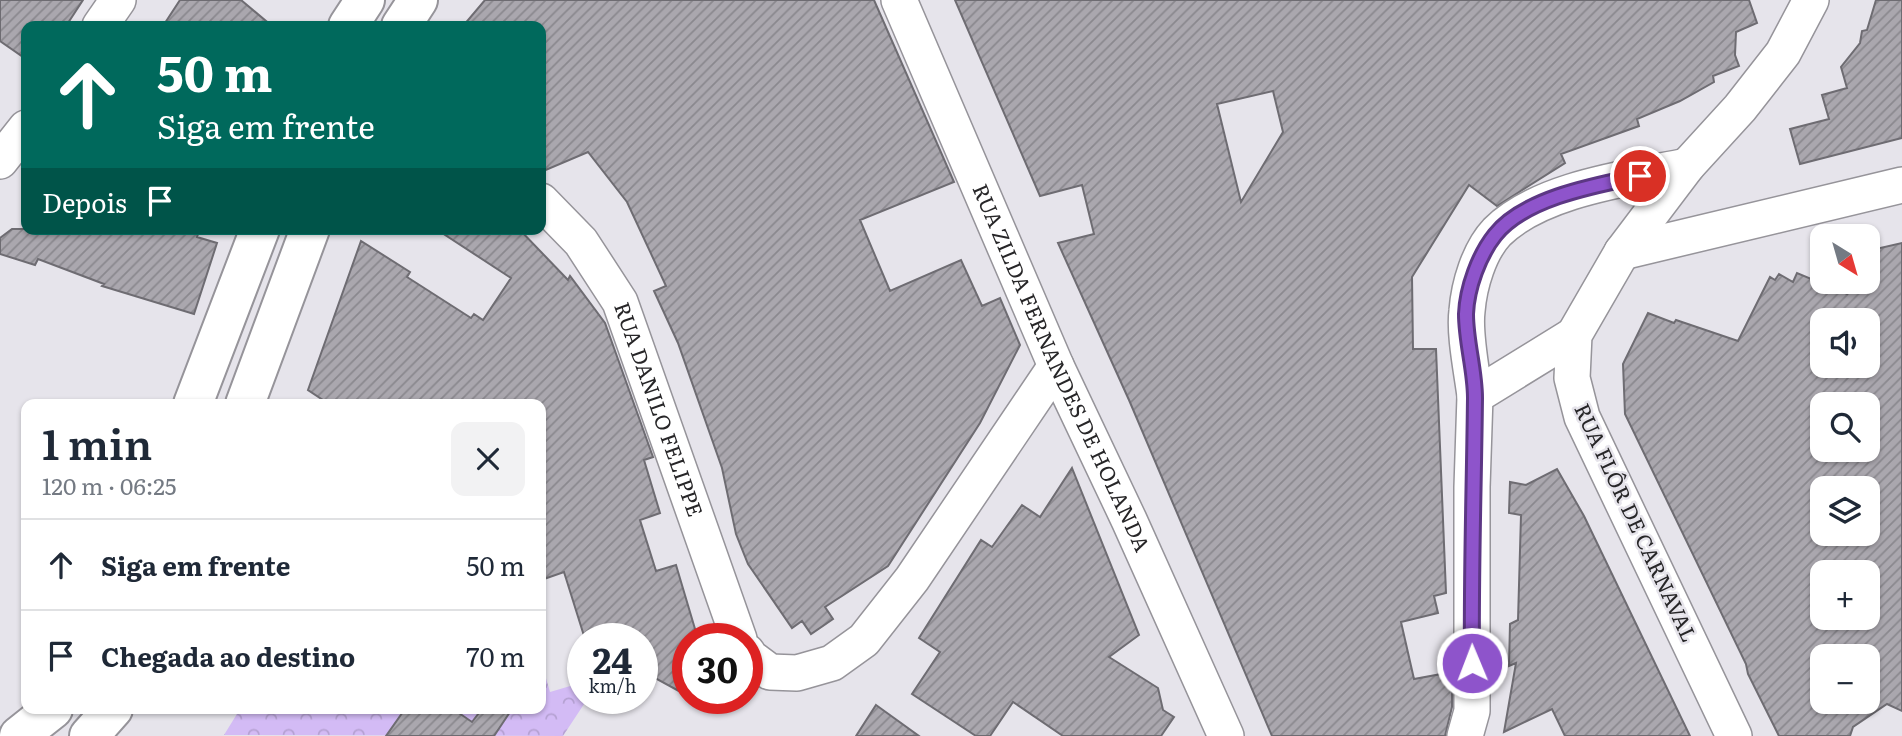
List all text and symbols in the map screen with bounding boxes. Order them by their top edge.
text: 50 m [157,34,273,107]
icon: ahead [42,49,133,140]
text: Siga em frente [157,101,375,149]
pin [1610,146,1670,206]
icon: arrive [1621,157,1659,195]
street label: RUA ZILDA FERNANDES DE HOLANDA [967,178,1159,557]
text: Depois [42,182,127,221]
icon: arrive [141,182,179,220]
north arrow [1810,224,1880,294]
map controls [1810,224,1880,714]
street label: RUA DANILO FELIPPE [608,297,713,520]
button: sound [1810,308,1880,378]
button: search [1810,392,1880,462]
street label: RUA FLÔR DE CARNAVAL [1568,397,1706,646]
text: 1 min [42,411,152,473]
button: close [451,422,525,496]
text: 120 m · 06:25 [42,468,177,502]
button: layers [1810,476,1880,546]
text: Siga em frente [101,545,290,584]
text: 50 m [466,545,525,584]
icon: ahead [42,546,80,584]
button: + [1810,560,1880,630]
speed limit sign: 30 [672,623,763,714]
position arrow [1435,626,1509,700]
text: 24 [593,633,632,685]
text: Chegada ao destino [101,636,355,675]
text: 70 m [466,636,525,675]
icon: arrive [42,637,80,675]
button: − [1810,644,1880,714]
text: km/h [589,672,636,699]

